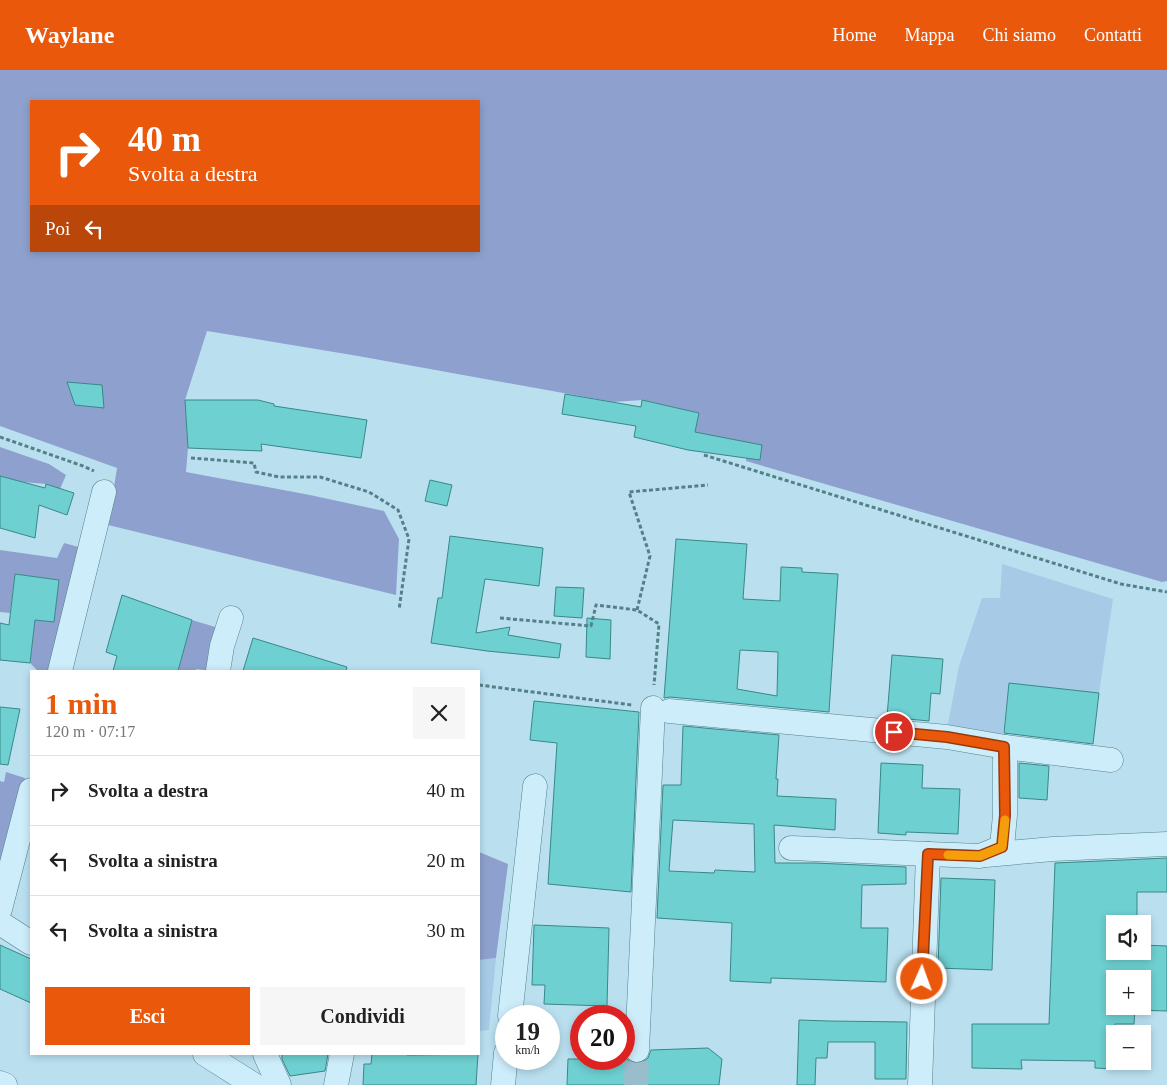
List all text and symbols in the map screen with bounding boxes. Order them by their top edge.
text: Waylane [25,22,114,48]
text: Home [833,25,877,45]
text: Mappa [905,25,954,45]
text: Chi siamo [982,25,1056,45]
text: Contatti [1084,25,1142,45]
icon: right [45,120,110,185]
text: 40 m [128,120,201,159]
text: Svolta a destra [128,161,258,186]
icon: left [80,215,108,243]
text: Poi [45,218,70,239]
text: 1 min [45,687,118,720]
button: close [413,687,465,739]
pin [873,711,915,753]
icon: arrive [880,718,908,746]
text: 120 m · 07:17 [45,723,135,740]
icon: right [45,777,73,805]
text: Svolta a destra [88,780,208,801]
text: 40 m [426,780,465,801]
icon: left [45,847,73,875]
text: Svolta a sinistra [88,850,218,871]
text: 20 m [426,850,465,871]
map controls [1106,915,1151,1070]
button: sound [1106,915,1151,960]
icon: left [45,917,73,945]
text: Svolta a sinistra [88,920,218,941]
text: 30 m [426,920,465,941]
position arrow [895,952,947,1004]
button: + [1106,970,1151,1015]
button: Esci [45,987,250,1045]
button: Condividi [260,987,465,1045]
speed limit sign: 20 [570,1005,635,1070]
text: 19 [515,1018,540,1045]
button: − [1106,1025,1151,1070]
text: km/h [515,1043,540,1057]

